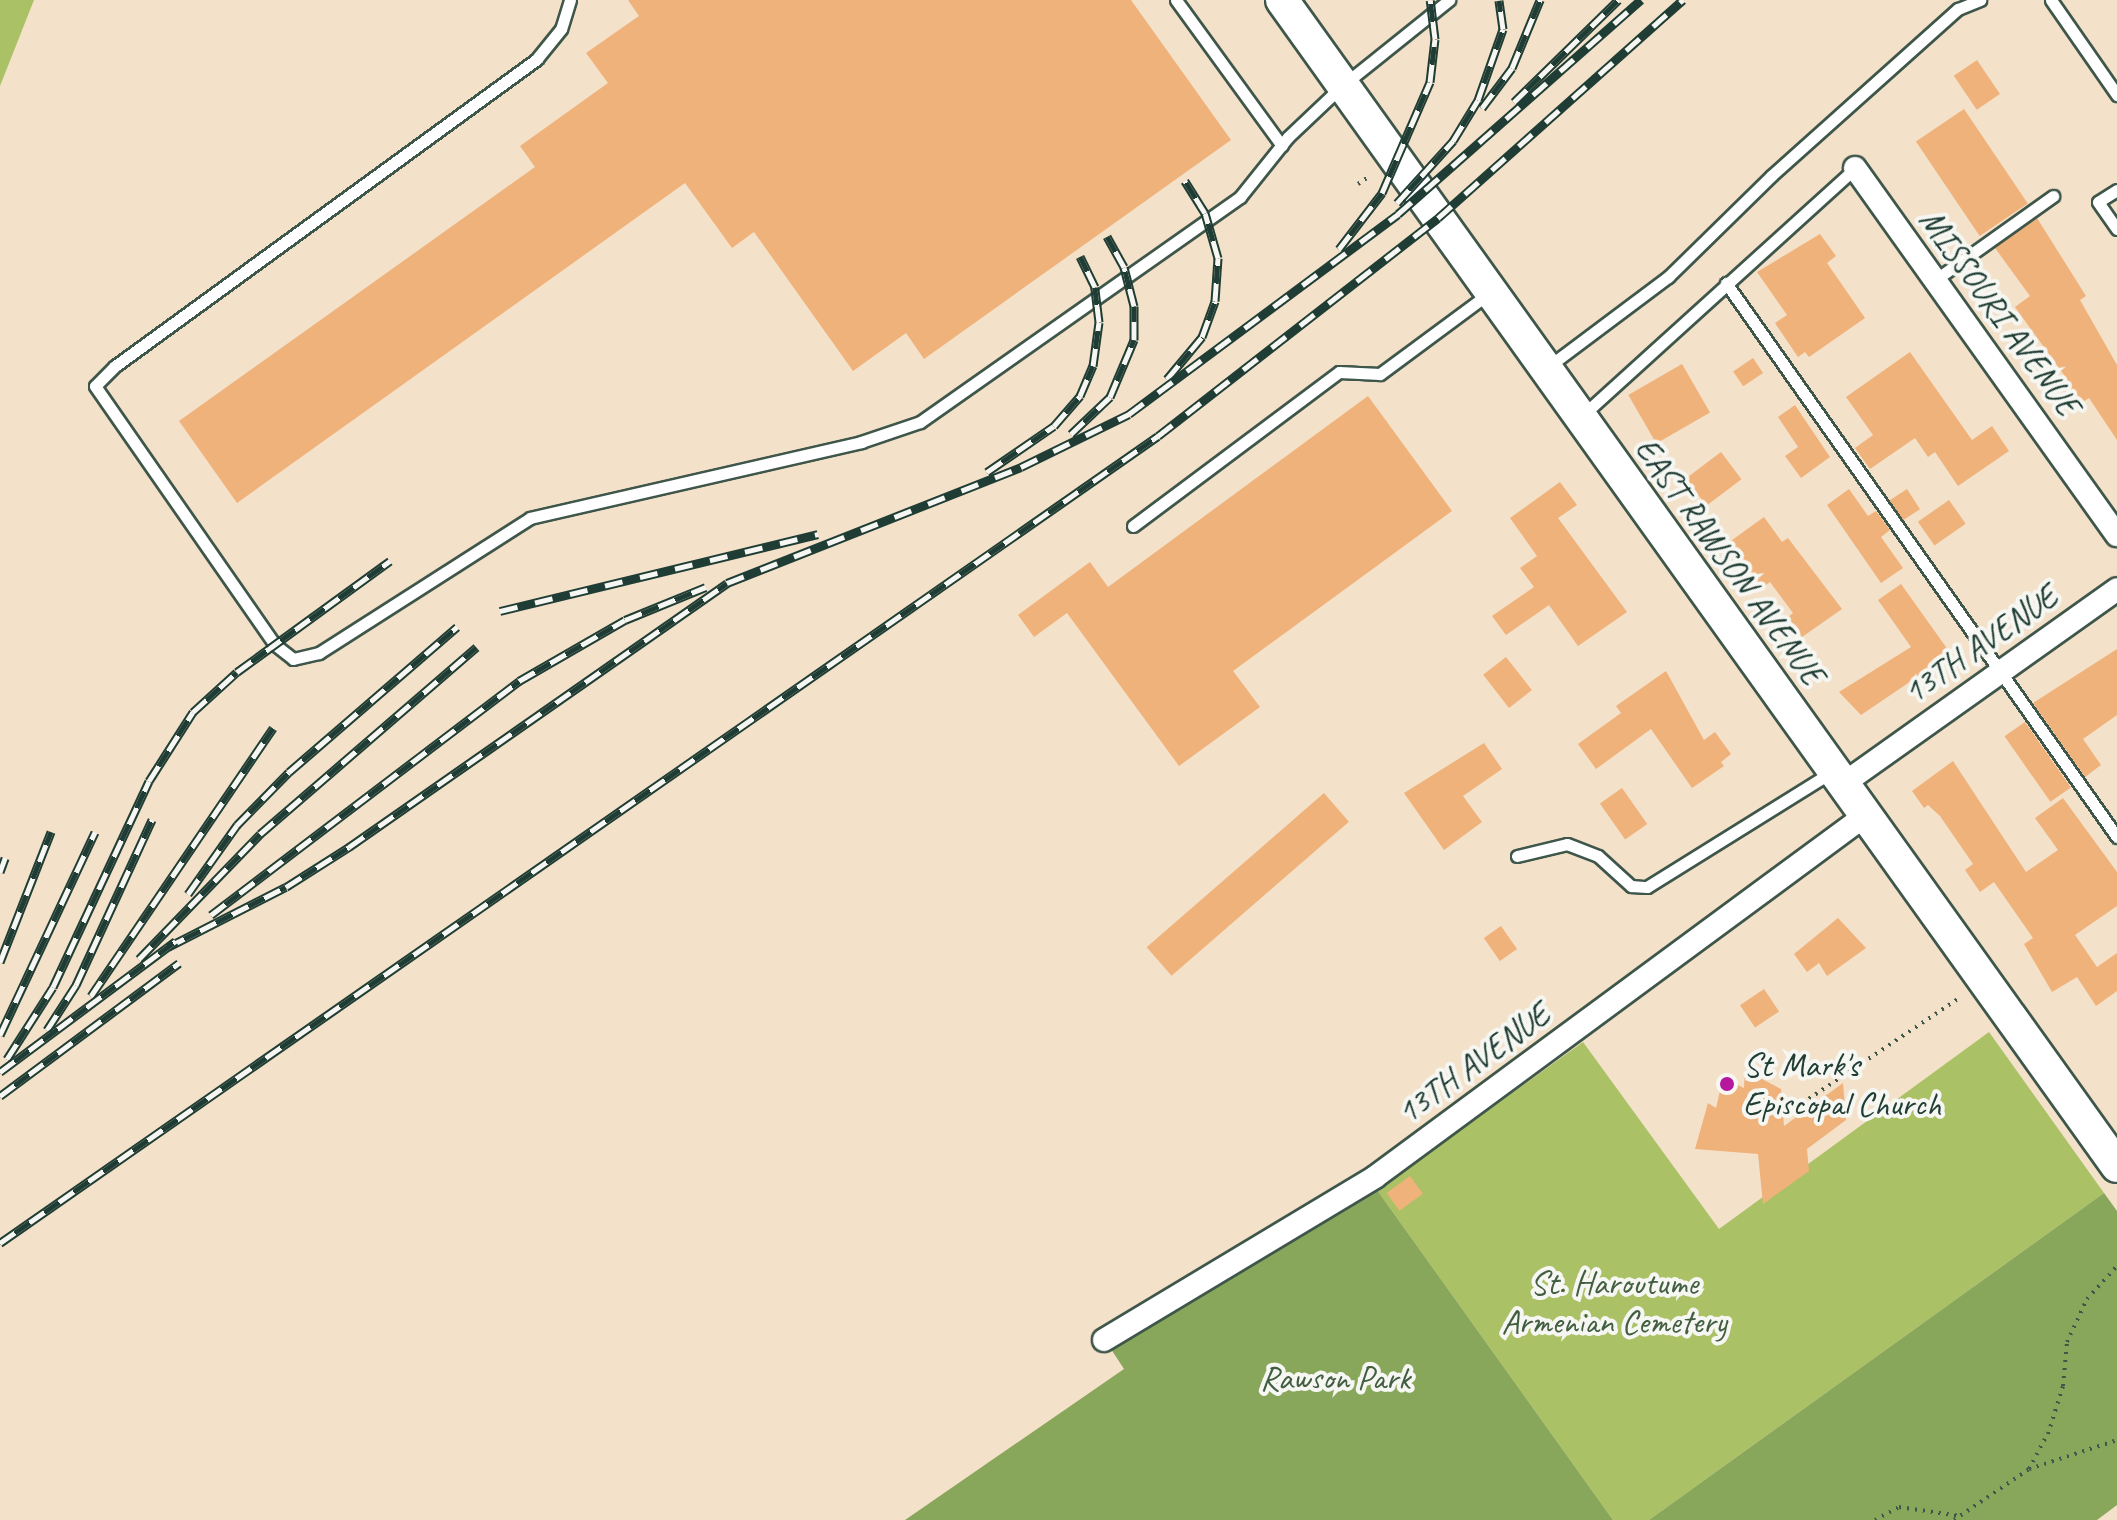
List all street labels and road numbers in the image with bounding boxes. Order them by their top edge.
street label: MISSOURI AVENUE [1911,201,2089,423]
street label: EAST RAWSON AVENUE [1626,428,1834,694]
street label: 13TH AVENUE [1896,576,2064,712]
street label: 13TH AVENUE [1389,994,1557,1132]

